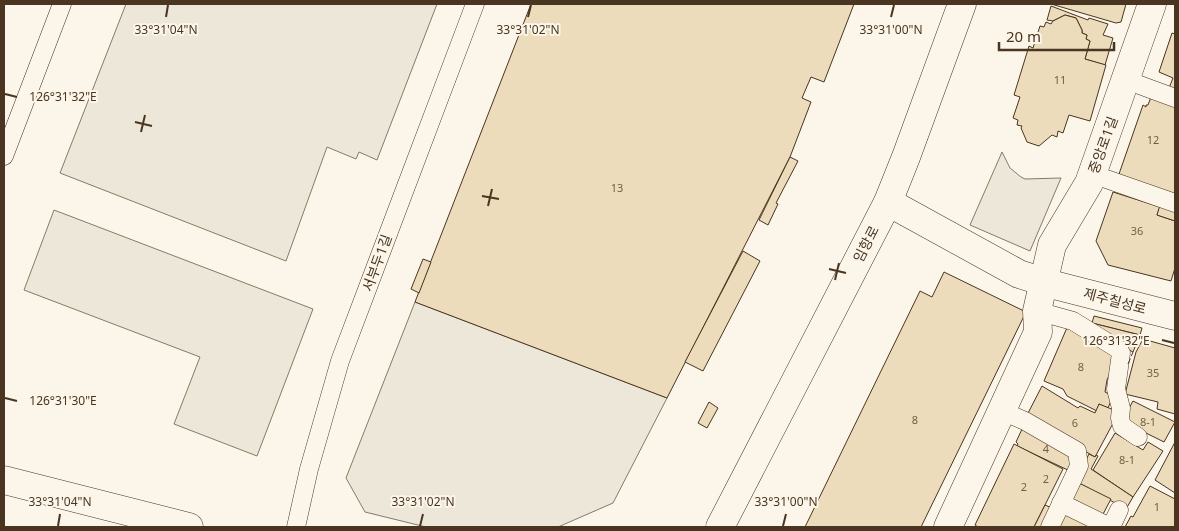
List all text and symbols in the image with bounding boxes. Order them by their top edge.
scale bar [999,20,1114,52]
text: 33°31'04"N [134,21,198,38]
text: 33°31'02"N [496,21,560,38]
text: 33°31'00"N [859,21,923,38]
text: 20 m [1006,26,1041,46]
house number: 11 [1054,72,1066,87]
text: 126°31'32"E [29,88,97,105]
street label: 중앙로1길 [1083,114,1122,176]
house number: 12 [1147,132,1159,147]
house number: 13 [611,180,623,195]
street label: 임항로 [848,222,883,265]
house number: 36 [1131,223,1143,238]
street label: 서부두1길 [357,232,396,294]
street label: 제주칠성로 [1082,283,1149,318]
text: 126°31'32"E [1082,332,1150,349]
house number: 8 [1078,359,1084,374]
house number: 35 [1147,365,1159,380]
text: 126°31'30"E [29,392,97,409]
house number: 8 [912,412,918,427]
house number: 8-1 [1140,414,1156,429]
house number: 6 [1072,415,1078,430]
house number: 4 [1043,441,1050,456]
house number: 8-1 [1119,452,1135,467]
house number: 2 [1043,471,1049,486]
house number: 2 [1021,479,1027,494]
text: 33°31'04"N [28,493,92,510]
text: 33°31'02"N [391,493,455,510]
text: 33°31'00"N [754,493,818,510]
house number: 1 [1154,499,1160,514]

